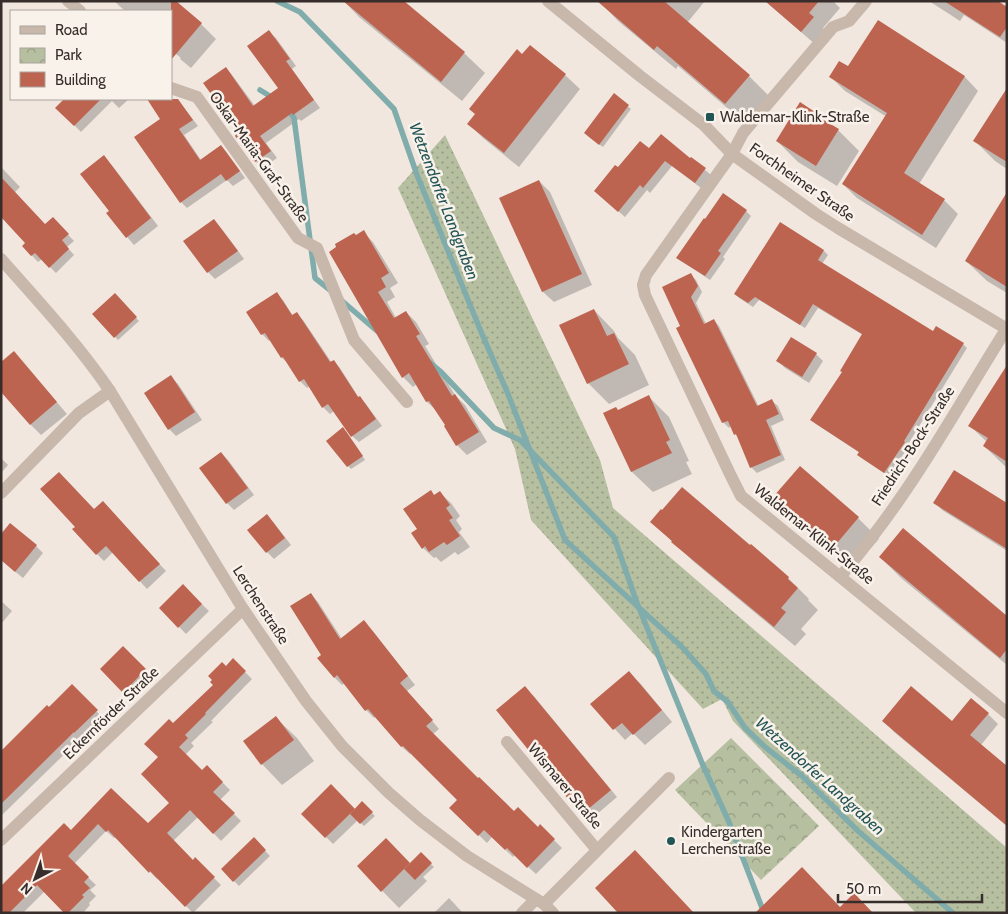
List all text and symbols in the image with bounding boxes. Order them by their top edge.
legend [10,10,172,100]
text: Road [55,21,88,39]
text: Park [55,46,82,64]
text: Building [55,71,106,89]
street label: Oskar-Maria-Graf-Straße [205,88,313,226]
place label: Waldemar-Klink-Straße [720,108,870,126]
marker: Waldemar-Klink-Straße [704,111,716,123]
water label: Wetzendorfer Landgraben [405,120,483,282]
street label: Forchheimer Straße [746,139,858,225]
street label: Friedrich-Bock-Straße [868,383,958,509]
street label: Waldemar-Klink-Straße [750,480,878,588]
street label: Lerchenstraße [229,562,293,648]
street label: Eckernförder Straße [60,663,163,763]
water label: Wetzendorfer Landgraben [752,713,888,839]
street label: Wismarer Straße [524,740,606,833]
place label: Kindergarten Lerchenstraße [681,823,771,858]
marker: Kindergarten Lerchenstraße [665,835,677,847]
north arrow [10,854,60,904]
scale bar [838,872,982,904]
text: N [17,879,36,899]
text: 50 m [846,880,881,898]

